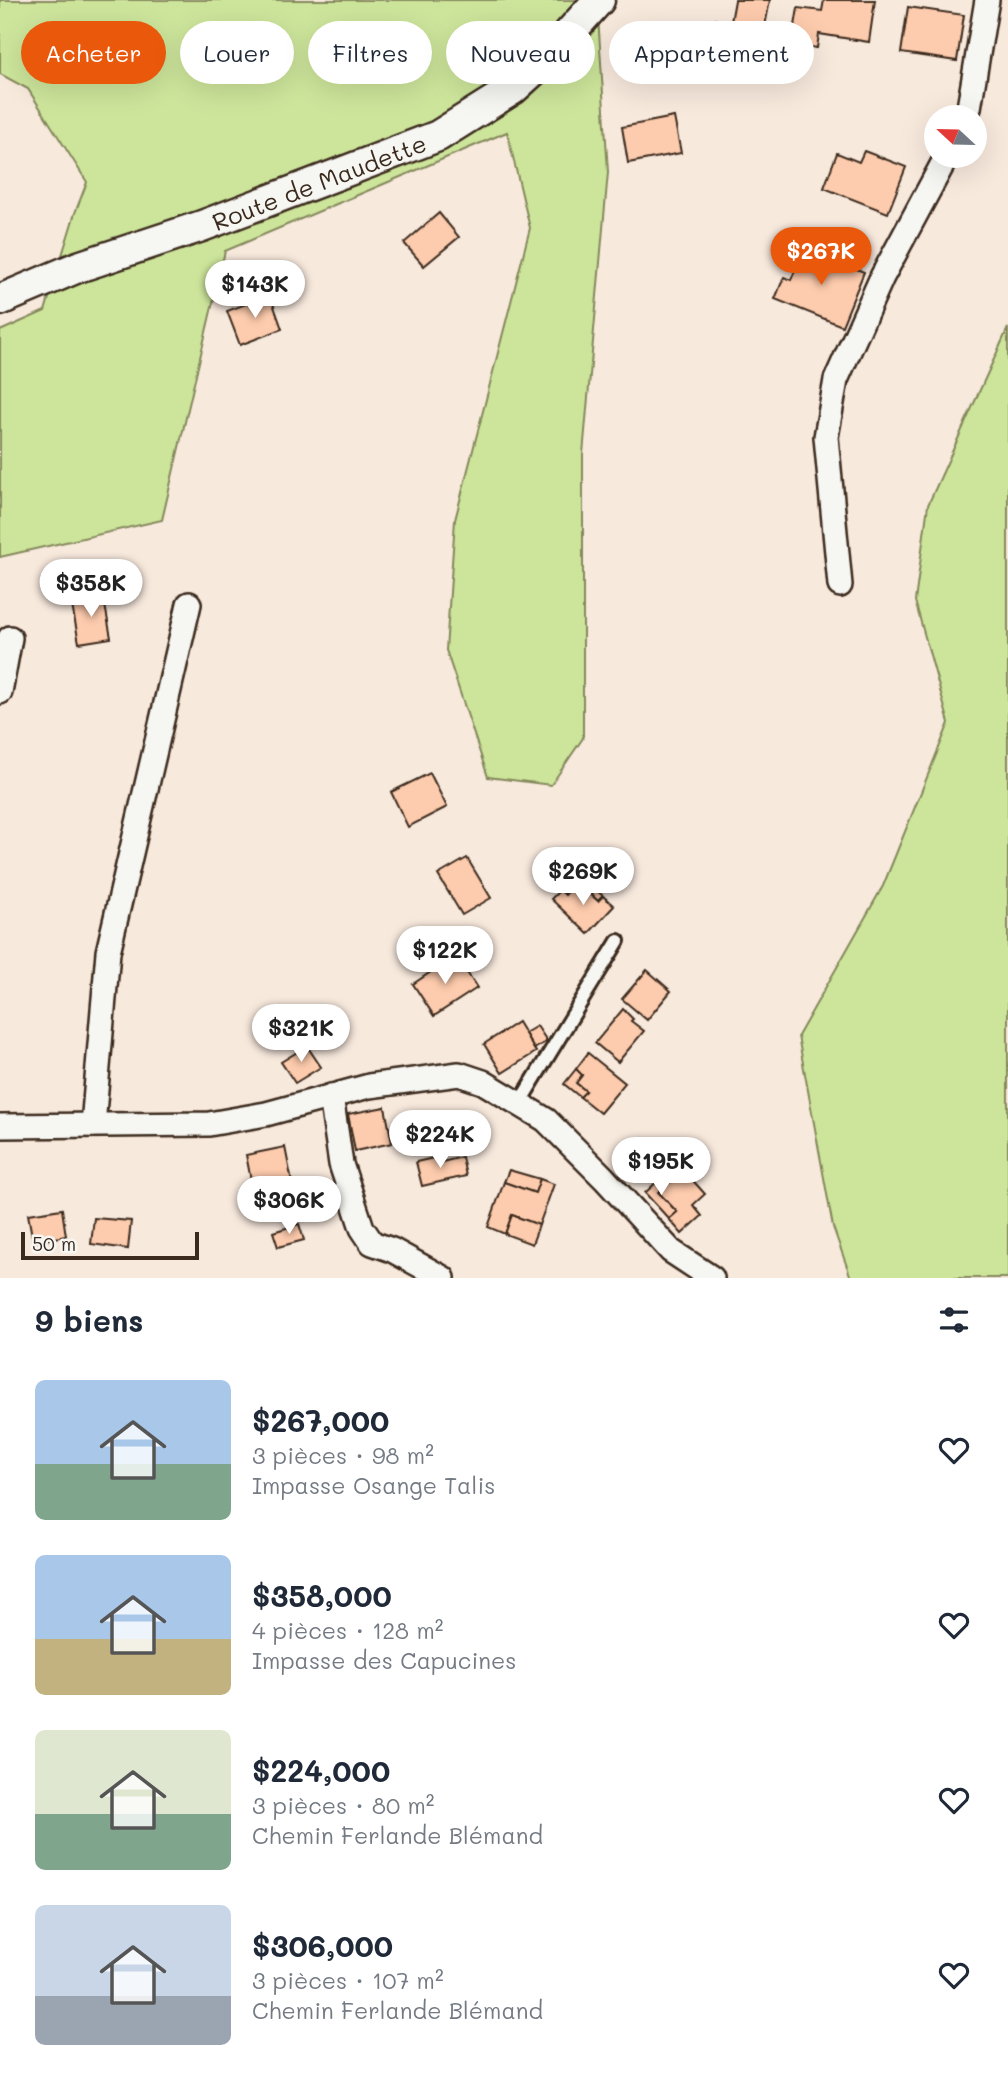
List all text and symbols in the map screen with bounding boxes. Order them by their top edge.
chip: Acheter [21,21,166,84]
chip: Louer [180,21,294,84]
chip: Filtres [308,21,432,84]
chip: Nouveau [446,21,595,84]
chip: Appartement [609,21,814,84]
north arrow [924,105,987,168]
map controls [924,105,987,168]
street label: Route de Maudette [208,127,430,237]
pin: $267K [772,228,870,287]
text: $267K [787,235,855,265]
pin: $143K [206,260,304,320]
text: $143K [221,268,289,298]
pin: $358K [42,560,140,619]
text: $358K [56,567,126,597]
pin: $269K [534,848,632,907]
text: $269K [548,855,618,885]
pin: $122K [396,926,494,986]
text: $122K [412,934,478,964]
pin: $321K [252,1004,350,1064]
text: $321K [268,1012,334,1042]
pin: $224K [391,1110,489,1170]
text: $224K [405,1118,475,1148]
pin: $195K [612,1138,710,1197]
text: $195K [628,1145,694,1175]
pin: $306K [240,1176,338,1236]
text: $306K [253,1184,325,1214]
scale bar [21,1229,200,1261]
text: 50 m [32,1231,76,1256]
text: 9 biens [35,1300,143,1340]
icon: filters [935,1301,973,1339]
text: $267,000 [252,1400,389,1440]
icon: home [91,1408,175,1492]
icon: heart [935,1431,973,1469]
text: 3 pièces · 98 m² [252,1440,434,1470]
text: Impasse Osange Talis [252,1470,495,1500]
text: $358,000 [252,1575,392,1615]
icon: home [91,1583,175,1667]
icon: heart [935,1606,973,1644]
text: 4 pièces · 128 m² [252,1615,443,1645]
text: Impasse des Capucines [252,1645,516,1675]
text: $224,000 [252,1750,390,1790]
icon: home [91,1758,175,1842]
icon: heart [935,1781,973,1819]
text: 3 pièces · 80 m² [252,1790,434,1820]
text: Chemin Ferlande Blémand [252,1820,543,1850]
text: $306,000 [252,1925,393,1965]
icon: home [91,1933,175,2017]
icon: heart [935,1956,973,1994]
text: 3 pièces · 107 m² [252,1965,444,1995]
text: Chemin Ferlande Blémand [252,1995,543,2025]

